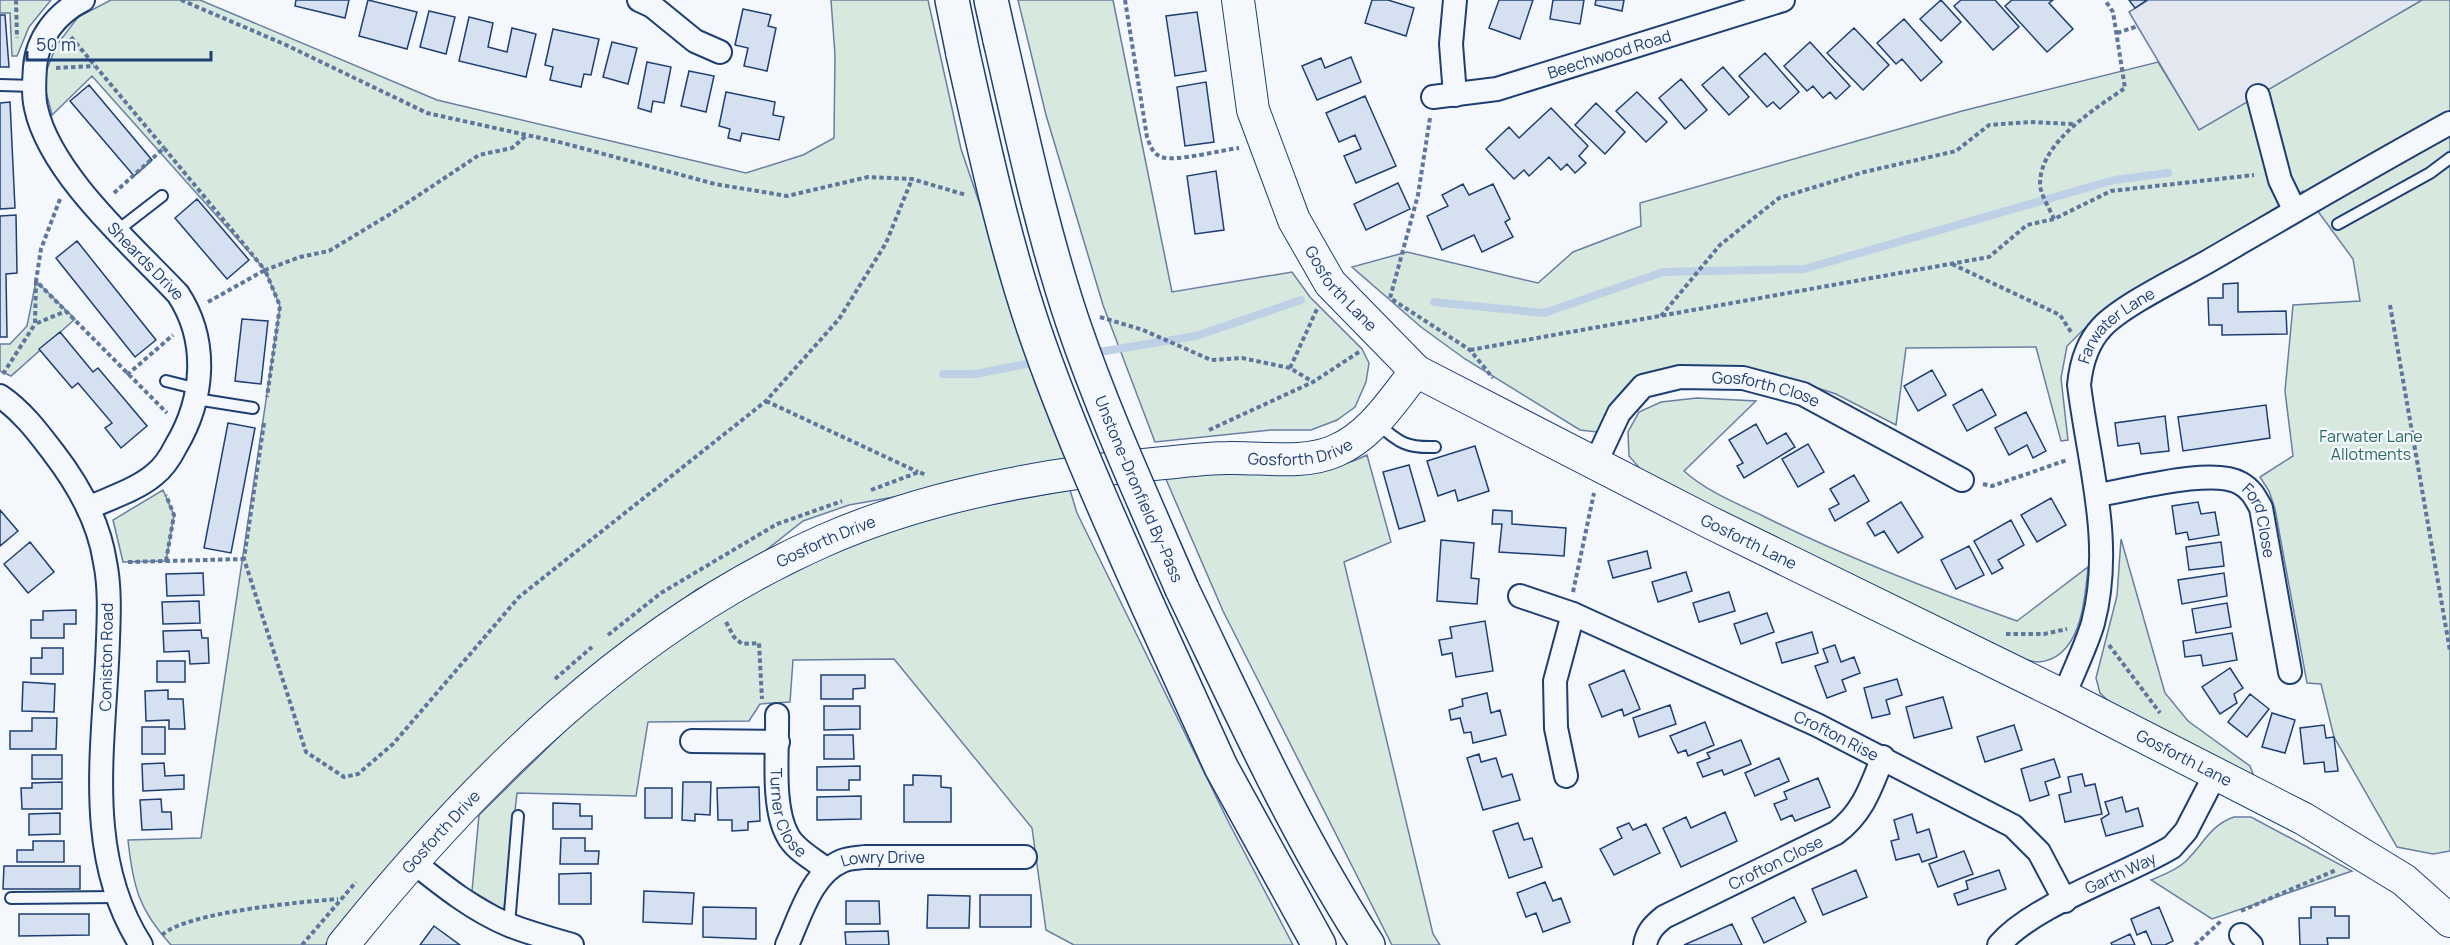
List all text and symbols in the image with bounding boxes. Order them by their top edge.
scale bar [27,24,212,62]
street label: Beechwood Road [1545,25,1674,84]
text: 50 m [36,32,76,56]
street label: Sheards Drive [103,217,190,304]
street label: Gosforth Lane [1300,242,1382,336]
street label: Farwater Lane [2072,282,2159,366]
street label: Gosforth Close [1712,367,1824,412]
street label: Unstone-Dronfield By-Pass [1090,392,1189,586]
park label: Farwater Lane Allotments [2319,425,2423,465]
street label: Gosforth Drive [1247,433,1357,470]
street label: Ford Close [2237,478,2281,560]
street label: Gosforth Lane [1697,509,1801,574]
street label: Gosforth Drive [772,510,879,573]
street label: Coniston Road [94,602,118,712]
street label: Crofton Rise [1791,705,1883,766]
street label: Gosforth Lane [2133,724,2236,791]
street label: Turner Close [765,768,811,862]
street label: Gosforth Drive [397,785,485,878]
street label: Crofton Close [1725,830,1827,895]
street label: Lowry Drive [838,845,925,872]
street label: Garth Way [2081,847,2160,899]

